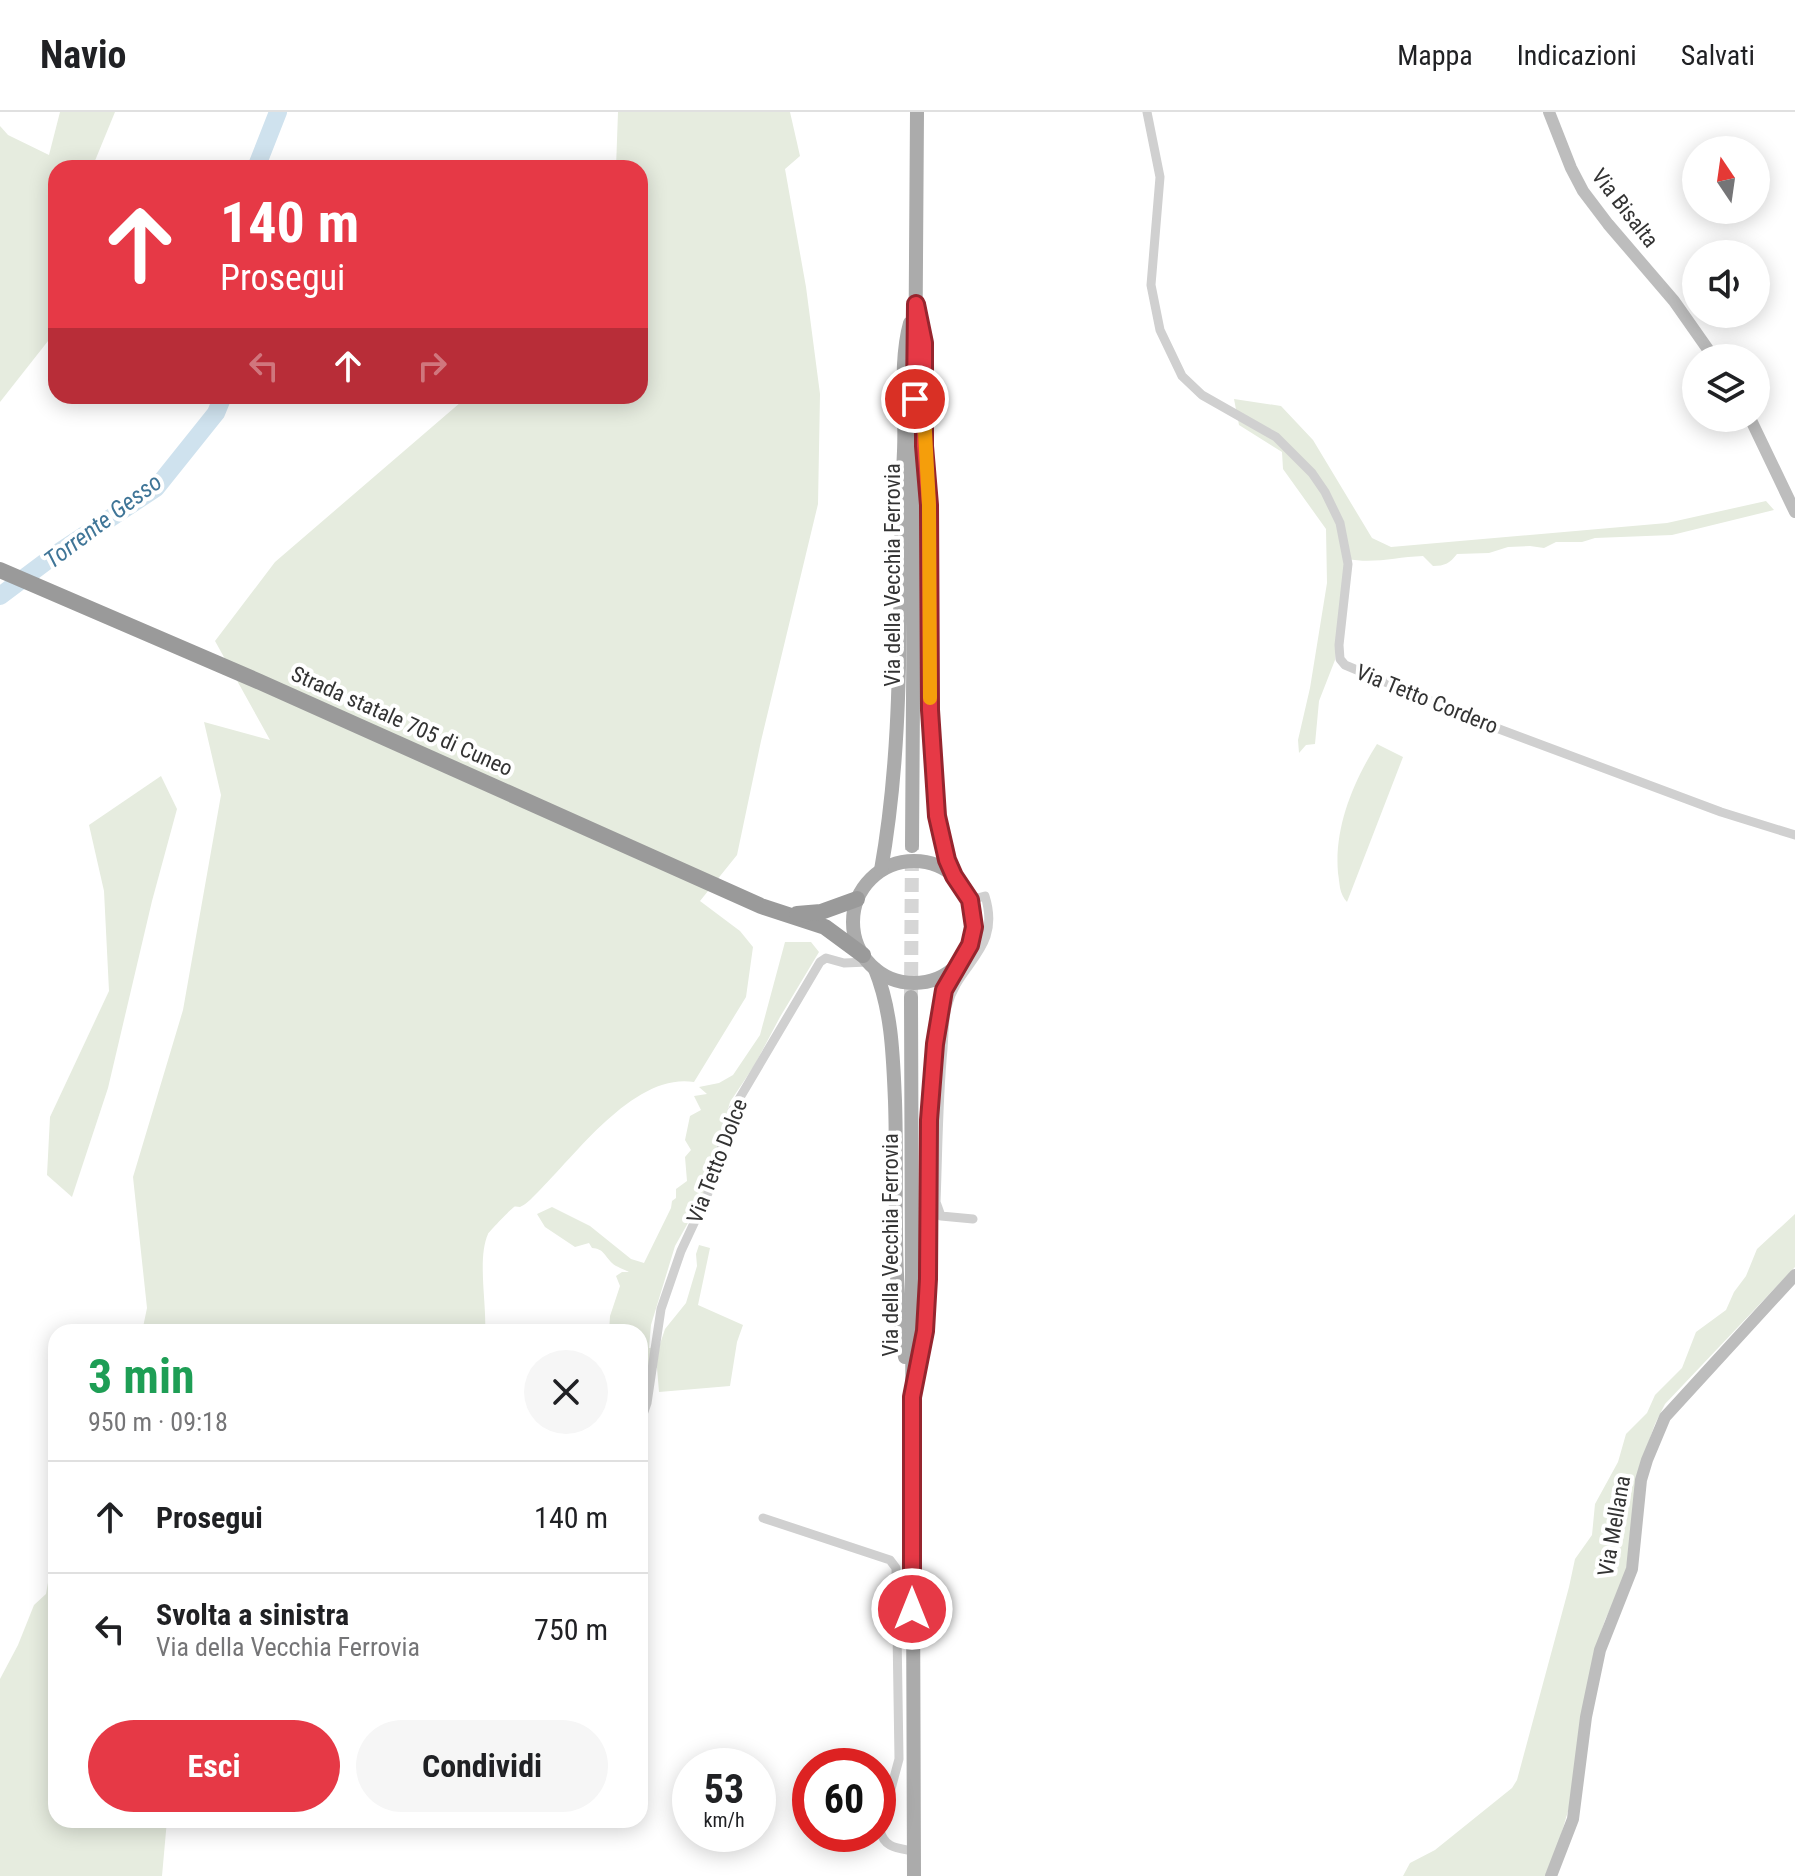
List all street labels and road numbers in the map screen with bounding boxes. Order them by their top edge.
street label: Via Bisalta [1587,164,1663,252]
street label: Via della Vecchia Ferrovia [880,463,905,687]
street label: Via Tetto Cordero [1352,659,1502,739]
street label: Strada statale 705 di Cuneo [288,661,516,781]
street label: Via Tetto Dolce [682,1095,752,1227]
street label: Via della Vecchia Ferrovia [878,1133,903,1357]
street label: Via Mellana [1593,1474,1635,1578]

